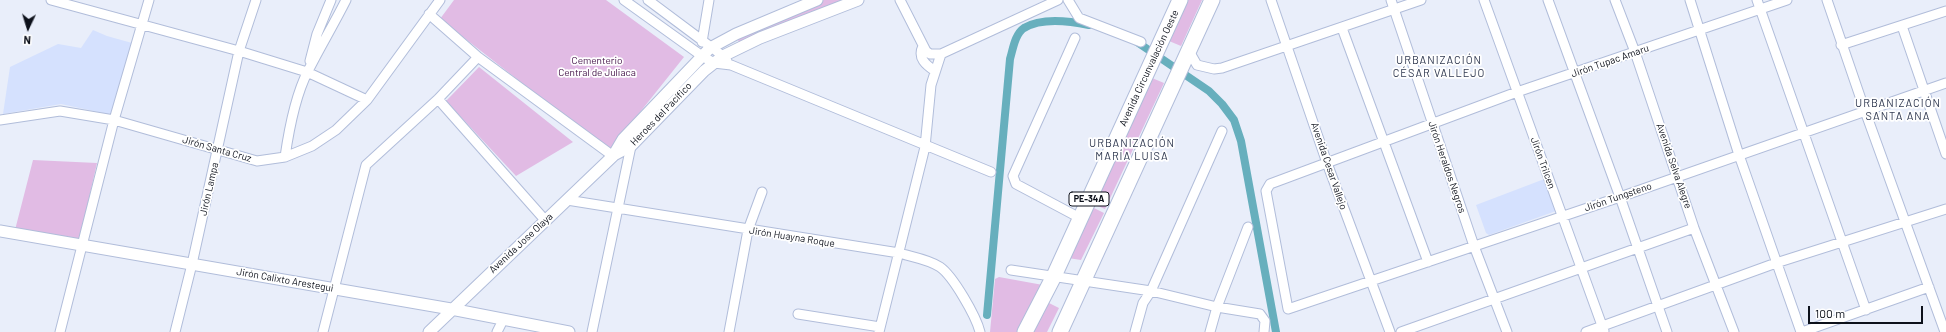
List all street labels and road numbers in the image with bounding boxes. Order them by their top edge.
street label: Avenida Circunvalación Oeste [1117,8,1181,128]
street label: Jirón Tupac Amaru [1569,42,1651,80]
street label: Heroes del Pacífico [628,80,694,148]
street label: Jirón Heraldos Negros [1426,119,1468,215]
street label: Avenida Cesar Vallejo [1308,121,1350,211]
street label: Avenida Selva Alegre [1654,122,1694,210]
street label: Jirón Santa Cruz [181,133,253,165]
street label: Jirón Trilcen [1528,135,1558,191]
street label: Jirón Lampa [197,161,221,217]
street label: Jirón Tungsteno [1583,180,1653,214]
road number: PE-34A [1069,192,1109,206]
street label: Avenida Jose Olaya [487,210,555,276]
street label: Jirón Huayna Roque [748,224,836,250]
street label: Jirón Calixto Arestegui [236,266,334,294]

